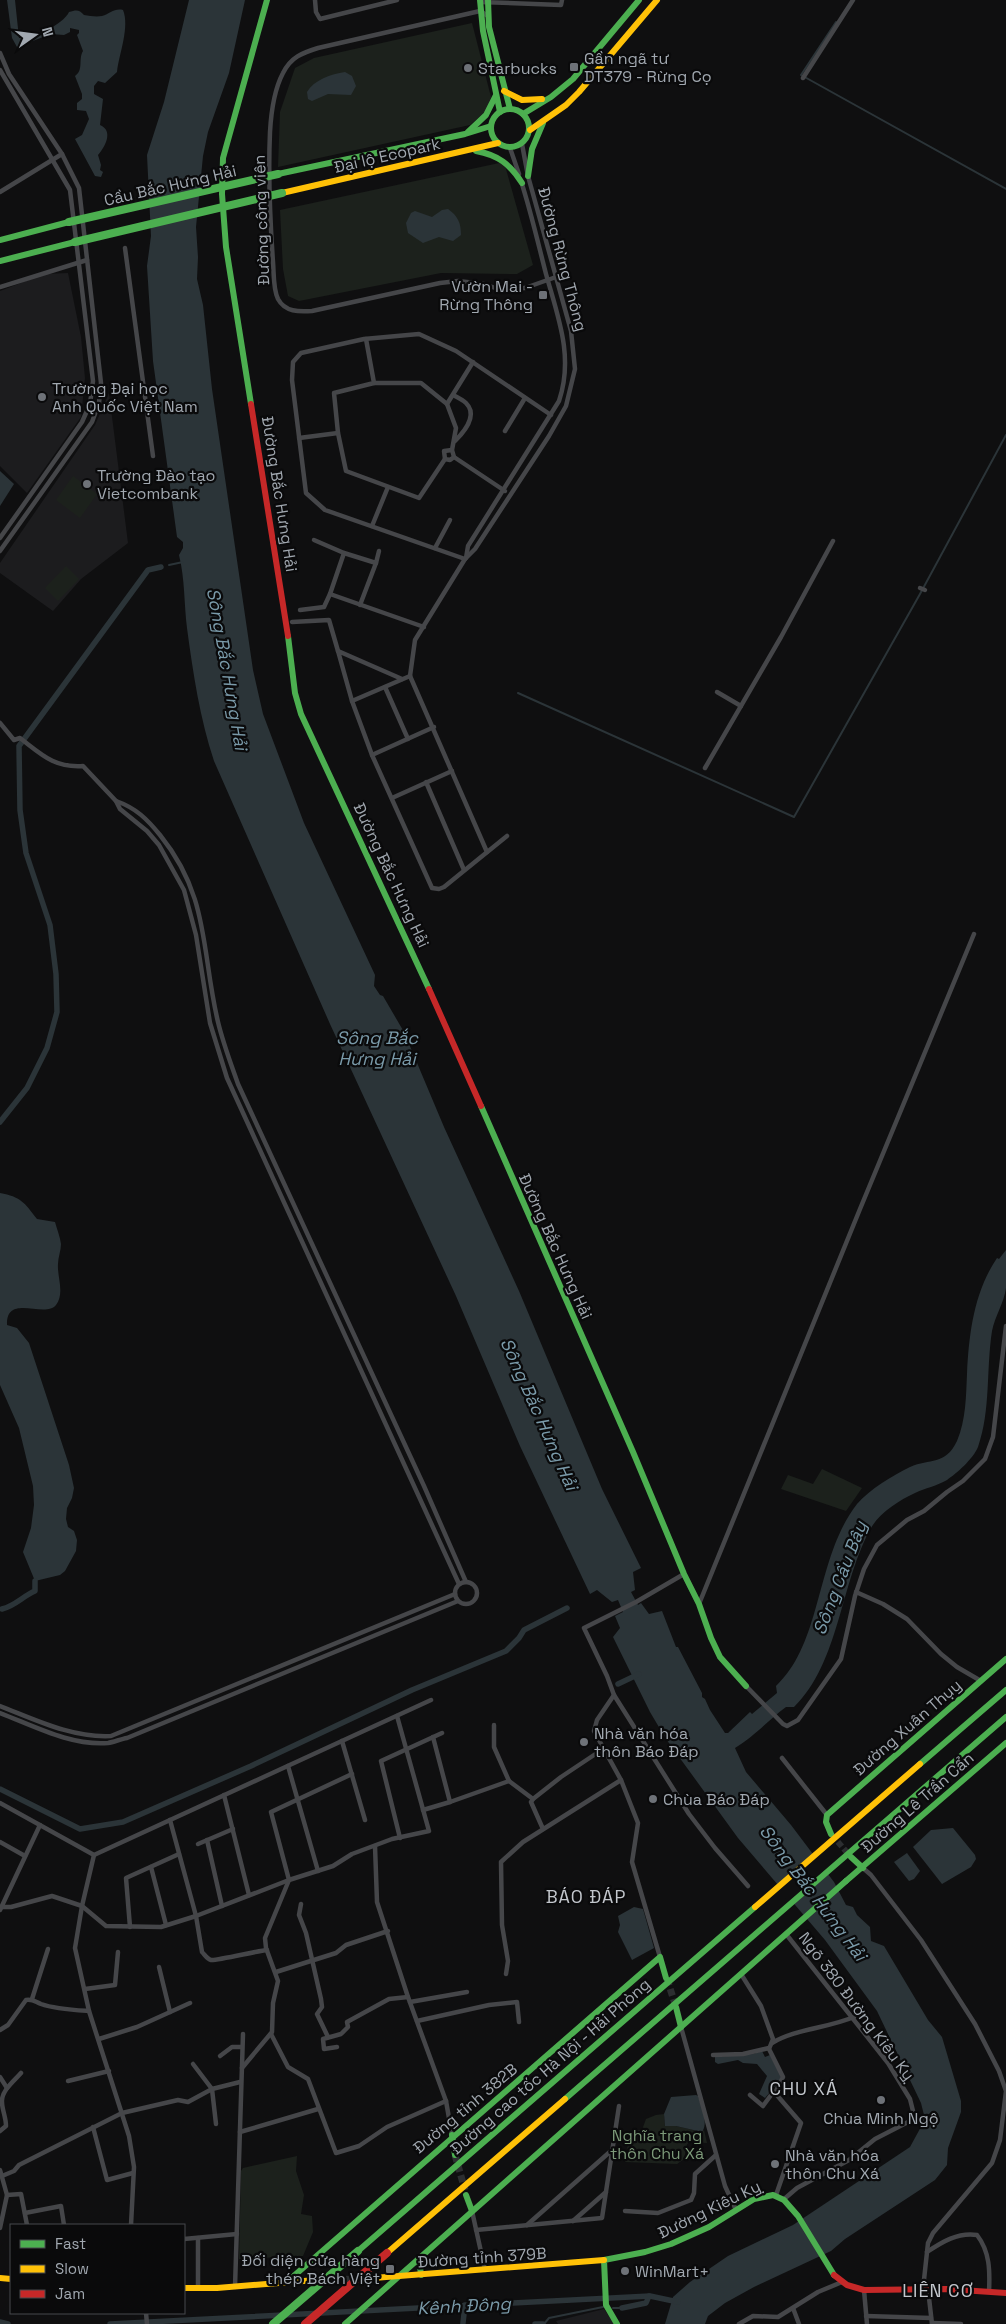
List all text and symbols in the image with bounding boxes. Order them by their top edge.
north arrow [10,10,60,60]
text: N [38,25,57,39]
place label: Gần ngã tư DT379 - Rừng Cọ [584,48,712,87]
place label: Starbucks [478,58,557,79]
marker: Gần ngã tư DT379 - Rừng Cọ [568,61,580,73]
marker: Starbucks [462,62,474,74]
street label: Đại lộ Ecopark [332,133,443,178]
street label: Đường công viên [249,154,274,286]
street label: Cầu Bắc Hưng Hải [102,160,238,211]
street label: Đường Rừng Thông [533,185,592,334]
place label: Vườn Mai - Rừng Thông [439,276,533,315]
marker: Vườn Mai - Rừng Thông [537,289,549,301]
place label: Trường Đại học Anh Quốc Việt Nam [52,378,198,417]
marker: Trường Đại học Anh Quốc Việt Nam [36,391,48,403]
street label: Đường Bắc Hưng Hải [257,415,302,573]
place label: Trường Đào tạo Vietcombank [97,465,215,504]
marker: Trường Đào tạo Vietcombank [81,478,93,490]
water label: Sông Bắc Hưng Hải [202,586,254,754]
street label: Đường Bắc Hưng Hải [349,800,434,951]
water label: Sông Bắc Hưng Hải [336,1026,419,1070]
street label: Đường Bắc Hưng Hải [514,1170,597,1322]
water label: Sông Bắc Hưng Hải [496,1334,584,1496]
water label: Sông Cầu Bây [807,1517,872,1638]
street label: Đường Xuân Thụy [849,1675,966,1780]
place label: Nhà văn hóa thôn Báo Đáp [594,1723,699,1762]
marker: Nhà văn hóa thôn Báo Đáp [578,1736,590,1748]
street label: Đường Lê Trần Cẩn [856,1747,978,1857]
place label: Chùa Báo Đáp [663,1789,770,1810]
marker: Chùa Báo Đáp [647,1793,659,1805]
water label: Sông Bắc Hưng Hải [755,1820,874,1967]
district label: BÁO ĐÁP [546,1885,626,1908]
street label: Ngõ 380 Đường Kiêu Kỵ [794,1928,920,2086]
street label: Đường cao tốc Hà Nội - Hải Phòng [446,1974,655,2159]
street label: Đường tỉnh 382B [409,2059,522,2158]
district label: CHU XÁ [770,2077,838,2100]
marker: Chùa Minh Ngộ [875,2094,887,2106]
place label: Chùa Minh Ngộ [823,2108,939,2129]
park label: Nghĩa trang thôn Chu Xá [610,2125,704,2164]
place label: Nhà văn hóa thôn Chu Xá [785,2145,879,2184]
marker: Nhà văn hóa thôn Chu Xá [769,2158,781,2170]
street label: Đường Kiêu Kỵ [655,2175,765,2243]
legend [10,2224,185,2314]
text: Fast [55,2234,86,2253]
street label: Đường tỉnh 379B [417,2243,547,2272]
place label: Đối diện cửa hàng thép Bách Việt [242,2250,380,2289]
text: Slow [55,2259,89,2278]
place label: WinMart+ [635,2261,709,2282]
marker: Đối diện cửa hàng thép Bách Việt [384,2263,396,2275]
marker: WinMart+ [619,2265,631,2277]
district label: LIÊN CƠ [902,2279,974,2302]
text: Jam [55,2284,85,2303]
water label: Kênh Đông [417,2291,513,2319]

